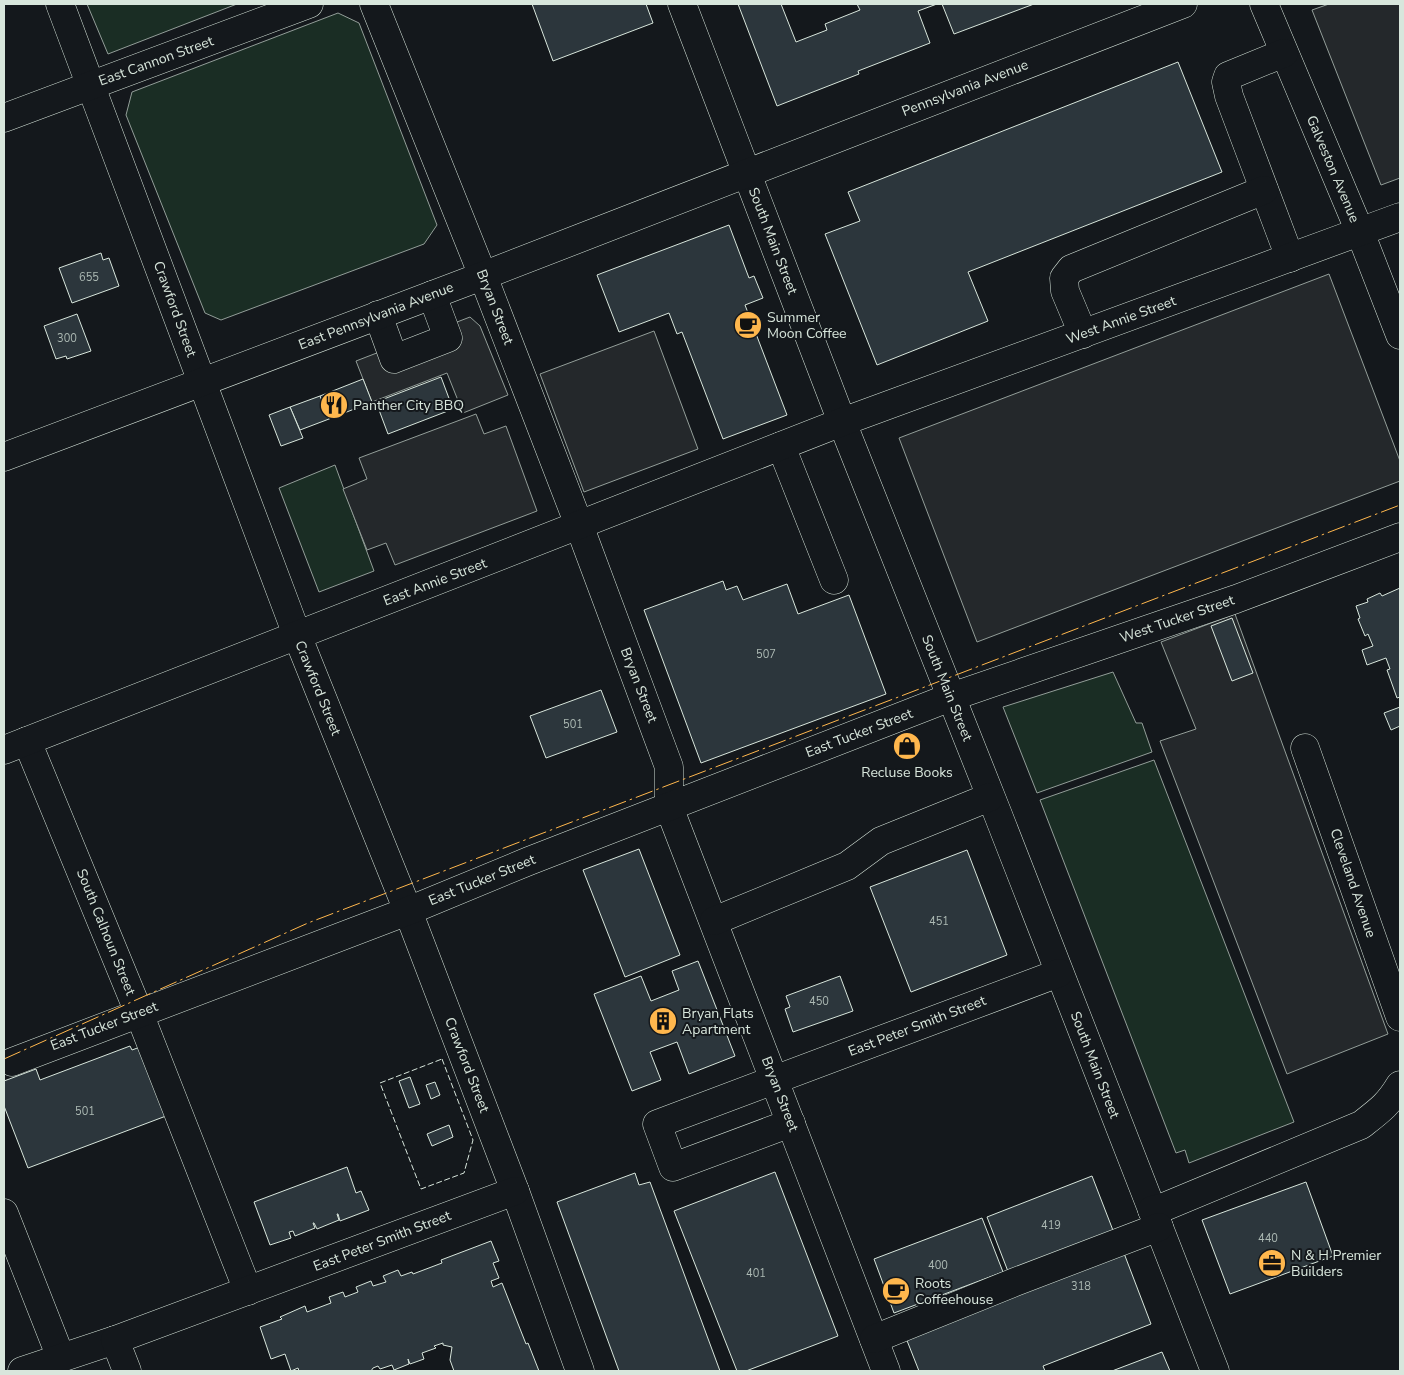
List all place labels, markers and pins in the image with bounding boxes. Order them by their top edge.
place label: Summer Moon Coffee [767,308,847,343]
cafe icon: Summer Moon Coffee [733,310,763,340]
restaurant icon: Panther City BBQ [319,390,349,420]
place label: Panther City BBQ [353,396,464,415]
shop icon: Recluse Books [892,731,922,761]
place label: Recluse Books [861,763,953,782]
place label: Bryan Flats Apartment [682,1004,754,1039]
building icon: Bryan Flats Apartment [648,1006,678,1036]
place label: N & H Premier Builders [1291,1246,1381,1281]
office icon: N & H Premier Builders [1257,1248,1287,1278]
place label: Roots Coffeehouse [915,1274,993,1309]
cafe icon: Roots Coffeehouse [881,1276,911,1306]

